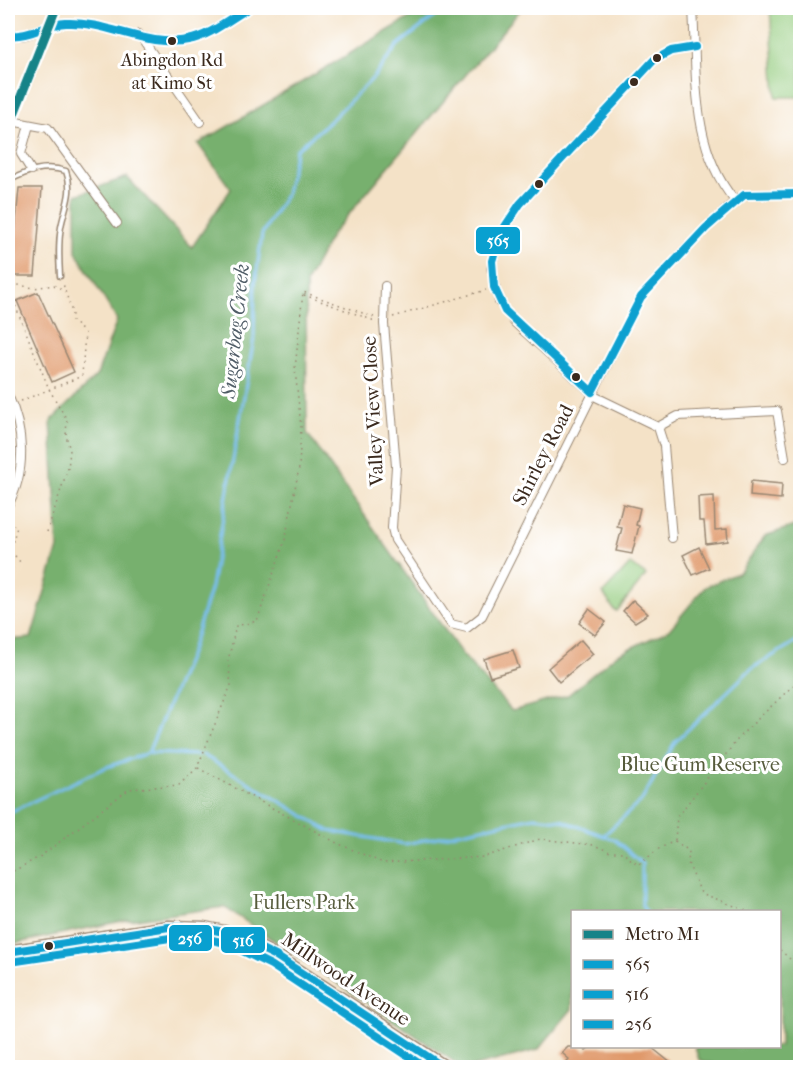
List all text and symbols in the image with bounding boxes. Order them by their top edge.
marker: Abingdon Rd at Kimo St [166,35,178,47]
place label: Abingdon Rd at Kimo St [120,50,223,94]
unlabelled marker [651,52,663,64]
unlabelled marker [628,76,640,88]
unlabelled marker [533,178,545,190]
line badge: 565 [475,226,521,255]
text: 565 [487,231,509,250]
water label: Sugarbag Creek [216,262,254,401]
street label: Valley View Close [358,335,388,488]
unlabelled marker [570,371,582,383]
street label: Shirley Road [508,400,579,509]
park label: Blue Gum Reserve [620,753,780,776]
park label: Fullers Park [253,891,356,914]
legend [571,910,781,1048]
line badge: 256 [168,924,213,952]
text: Metro M1 [625,924,700,945]
line badge: 516 [220,926,266,954]
street label: Millwood Avenue [278,928,415,1030]
text: 256 [178,929,202,948]
text: 516 [232,931,254,950]
unlabelled marker [43,940,55,952]
text: 565 [625,954,651,975]
text: 516 [625,984,649,1005]
text: 256 [625,1014,652,1035]

